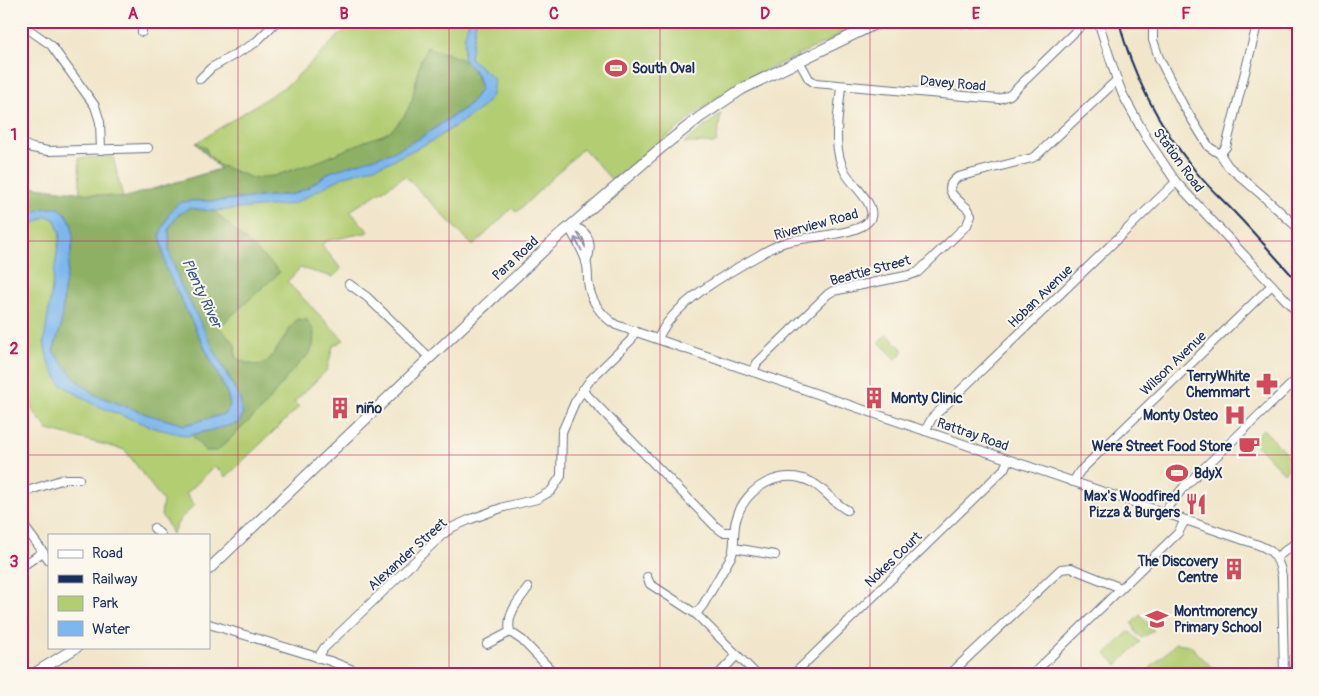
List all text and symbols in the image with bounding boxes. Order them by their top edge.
text: A [128,4,139,24]
text: B [339,4,349,24]
text: C [549,4,559,24]
text: D [760,4,770,24]
text: E [972,4,981,24]
text: F [1181,4,1191,24]
sports icon: South Oval [603,55,629,81]
place label: South Oval [632,60,695,77]
street label: Davey Road [919,72,987,95]
text: 1 [11,125,17,145]
street label: Station Road [1150,125,1208,196]
street label: Riverview Road [772,205,860,244]
street label: Para Road [489,233,542,284]
one-way arrow [573,237,583,252]
street label: Beattie Street [828,251,913,289]
water label: Plenty River [177,256,227,332]
street label: Hoban Avenue [1004,261,1076,331]
street label: Wilson Avenue [1137,328,1210,399]
text: 2 [10,339,19,359]
place label: TerryWhite Chemmart [1185,368,1251,401]
pharmacy icon: TerryWhite Chemmart [1254,371,1280,397]
building icon: Monty Clinic [861,385,887,411]
place label: Monty Clinic [891,390,963,407]
building icon: niño [327,395,353,421]
place label: niño [356,400,382,417]
hospital icon: Monty Osteo [1222,402,1248,428]
place label: Monty Osteo [1143,407,1218,424]
street label: Rattray Road [935,414,1011,455]
cafe icon: Were Street Food Store [1236,433,1262,459]
place label: Were Street Food Store [1092,438,1233,455]
sports icon: BdyX [1164,460,1190,486]
place label: BdyX [1194,465,1223,482]
place label: Max's Woodfired Pizza & Burgers [1084,488,1181,521]
restaurant icon: Max's Woodfired Pizza & Burgers [1183,491,1209,517]
street label: Alexander Street [364,514,451,594]
street label: Nokes Court [861,528,926,591]
legend [48,534,210,648]
text: Road [92,544,123,563]
text: 3 [10,552,19,572]
place label: The Discovery Centre [1136,553,1219,586]
building icon: The Discovery Centre [1221,556,1247,582]
text: Railway [92,570,138,589]
text: Park [92,594,119,613]
place label: Montmorency Primary School [1174,603,1262,636]
school or university icon: Montmorency Primary School [1144,606,1170,632]
text: Water [92,620,131,639]

